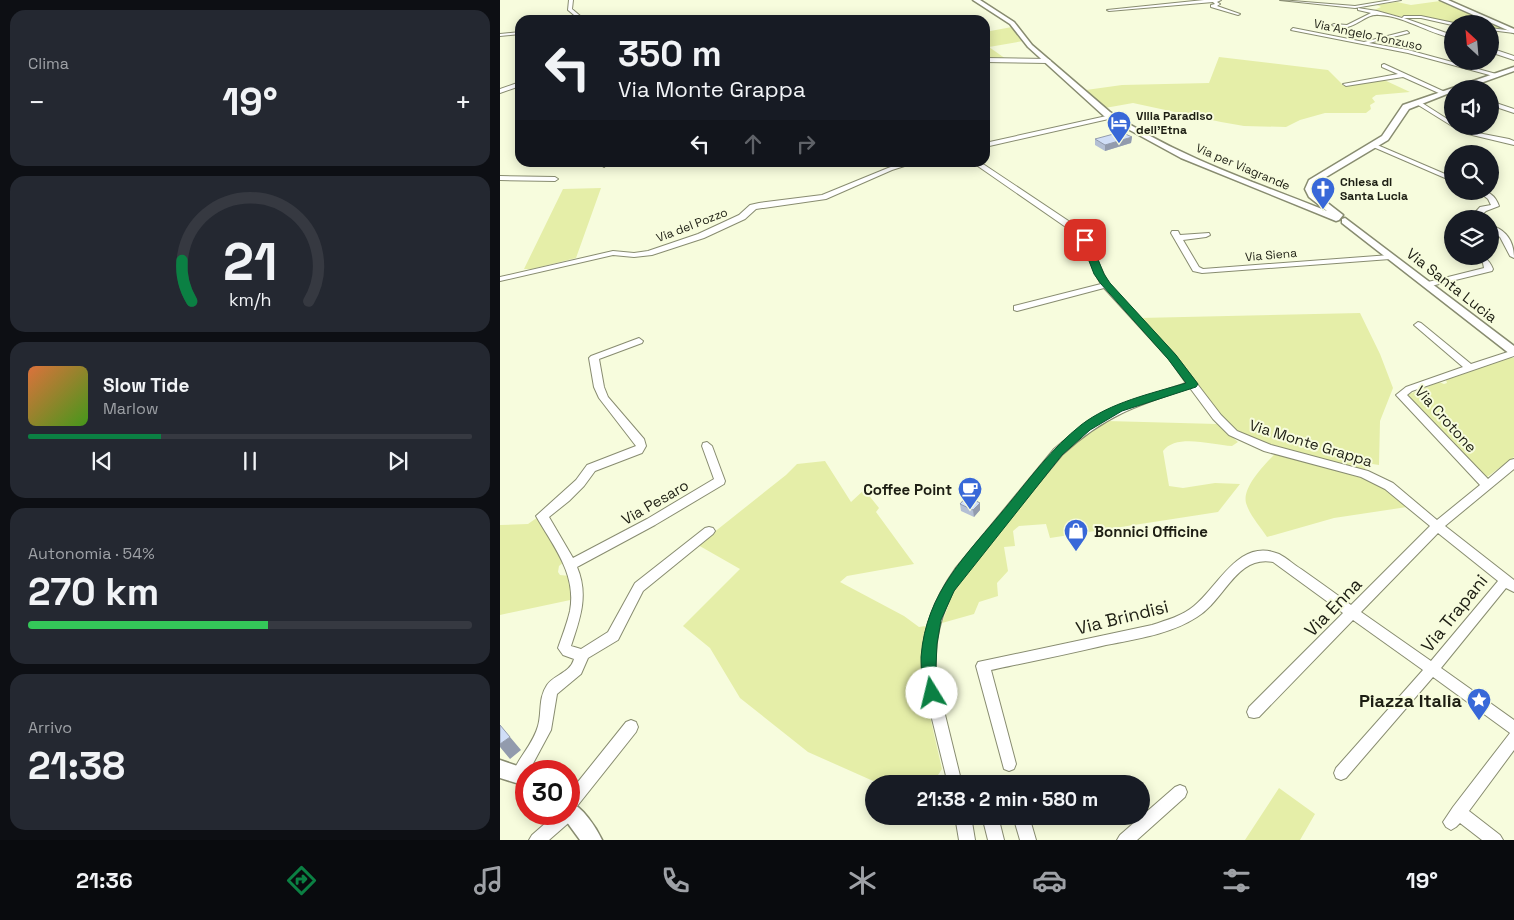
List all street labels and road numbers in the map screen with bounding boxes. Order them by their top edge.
street label: Via Angelo Tonzuso [1312,16,1424,54]
street label: Via per Viagrande [1193,140,1293,194]
street label: Via del Pozzo [654,204,730,246]
street label: Via Santa Lucia [1403,244,1502,327]
street label: Via Siena [1244,245,1298,265]
street label: Via Crotone [1411,382,1481,456]
street label: Via Monte Grappa [1247,415,1375,471]
street label: Via Pesaro [618,475,692,529]
street label: Via Trapani [1416,569,1492,657]
street label: Via Enna [1299,573,1367,641]
street label: Via Brindisi [1073,594,1171,640]

